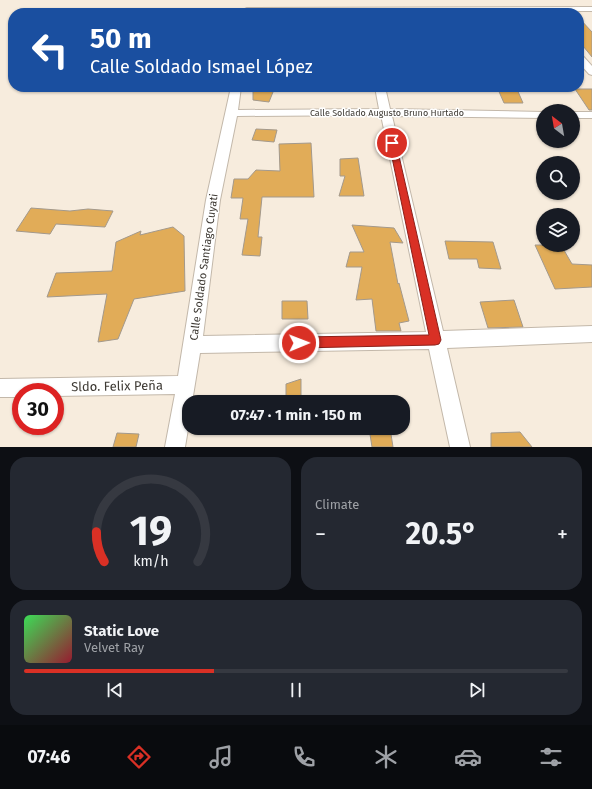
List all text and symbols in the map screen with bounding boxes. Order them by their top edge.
text: 50 m [90,22,152,55]
icon: left [24,24,76,76]
text: Calle Soldado Ismael López [90,56,313,78]
north arrow [536,104,580,148]
map controls [536,104,580,252]
street label: Calle Soldado Augusto Bruno Hurtado [310,108,464,118]
pin [375,126,409,160]
icon: arrive [381,132,403,154]
button: search [536,156,580,200]
street label: Calle Soldado Santiago Cuyati [187,193,221,341]
button: layers [536,208,580,252]
position arrow [278,322,320,364]
street label: Sldo. Felix Peña [71,378,163,394]
speed limit sign: 30 [12,383,64,435]
text: 07:47 · 1 min · 150 m [230,406,362,424]
text: Climate [315,497,359,512]
text: 19 [129,505,172,555]
text: 20.5° [406,516,478,552]
text: − [315,521,326,548]
text: + [557,521,568,548]
text: km/h [133,552,168,569]
text: Static Love [84,622,159,640]
text: Velvet Ray [84,640,144,655]
icon: previous [104,679,126,701]
icon: pause [285,679,307,701]
icon: next [466,679,488,701]
icon: directions [125,743,153,771]
icon: music [207,743,235,771]
icon: phone [290,743,318,771]
icon: climate [372,743,400,771]
icon: car [454,743,482,771]
icon: filters [537,743,565,771]
text: 07:46 [27,746,70,768]

